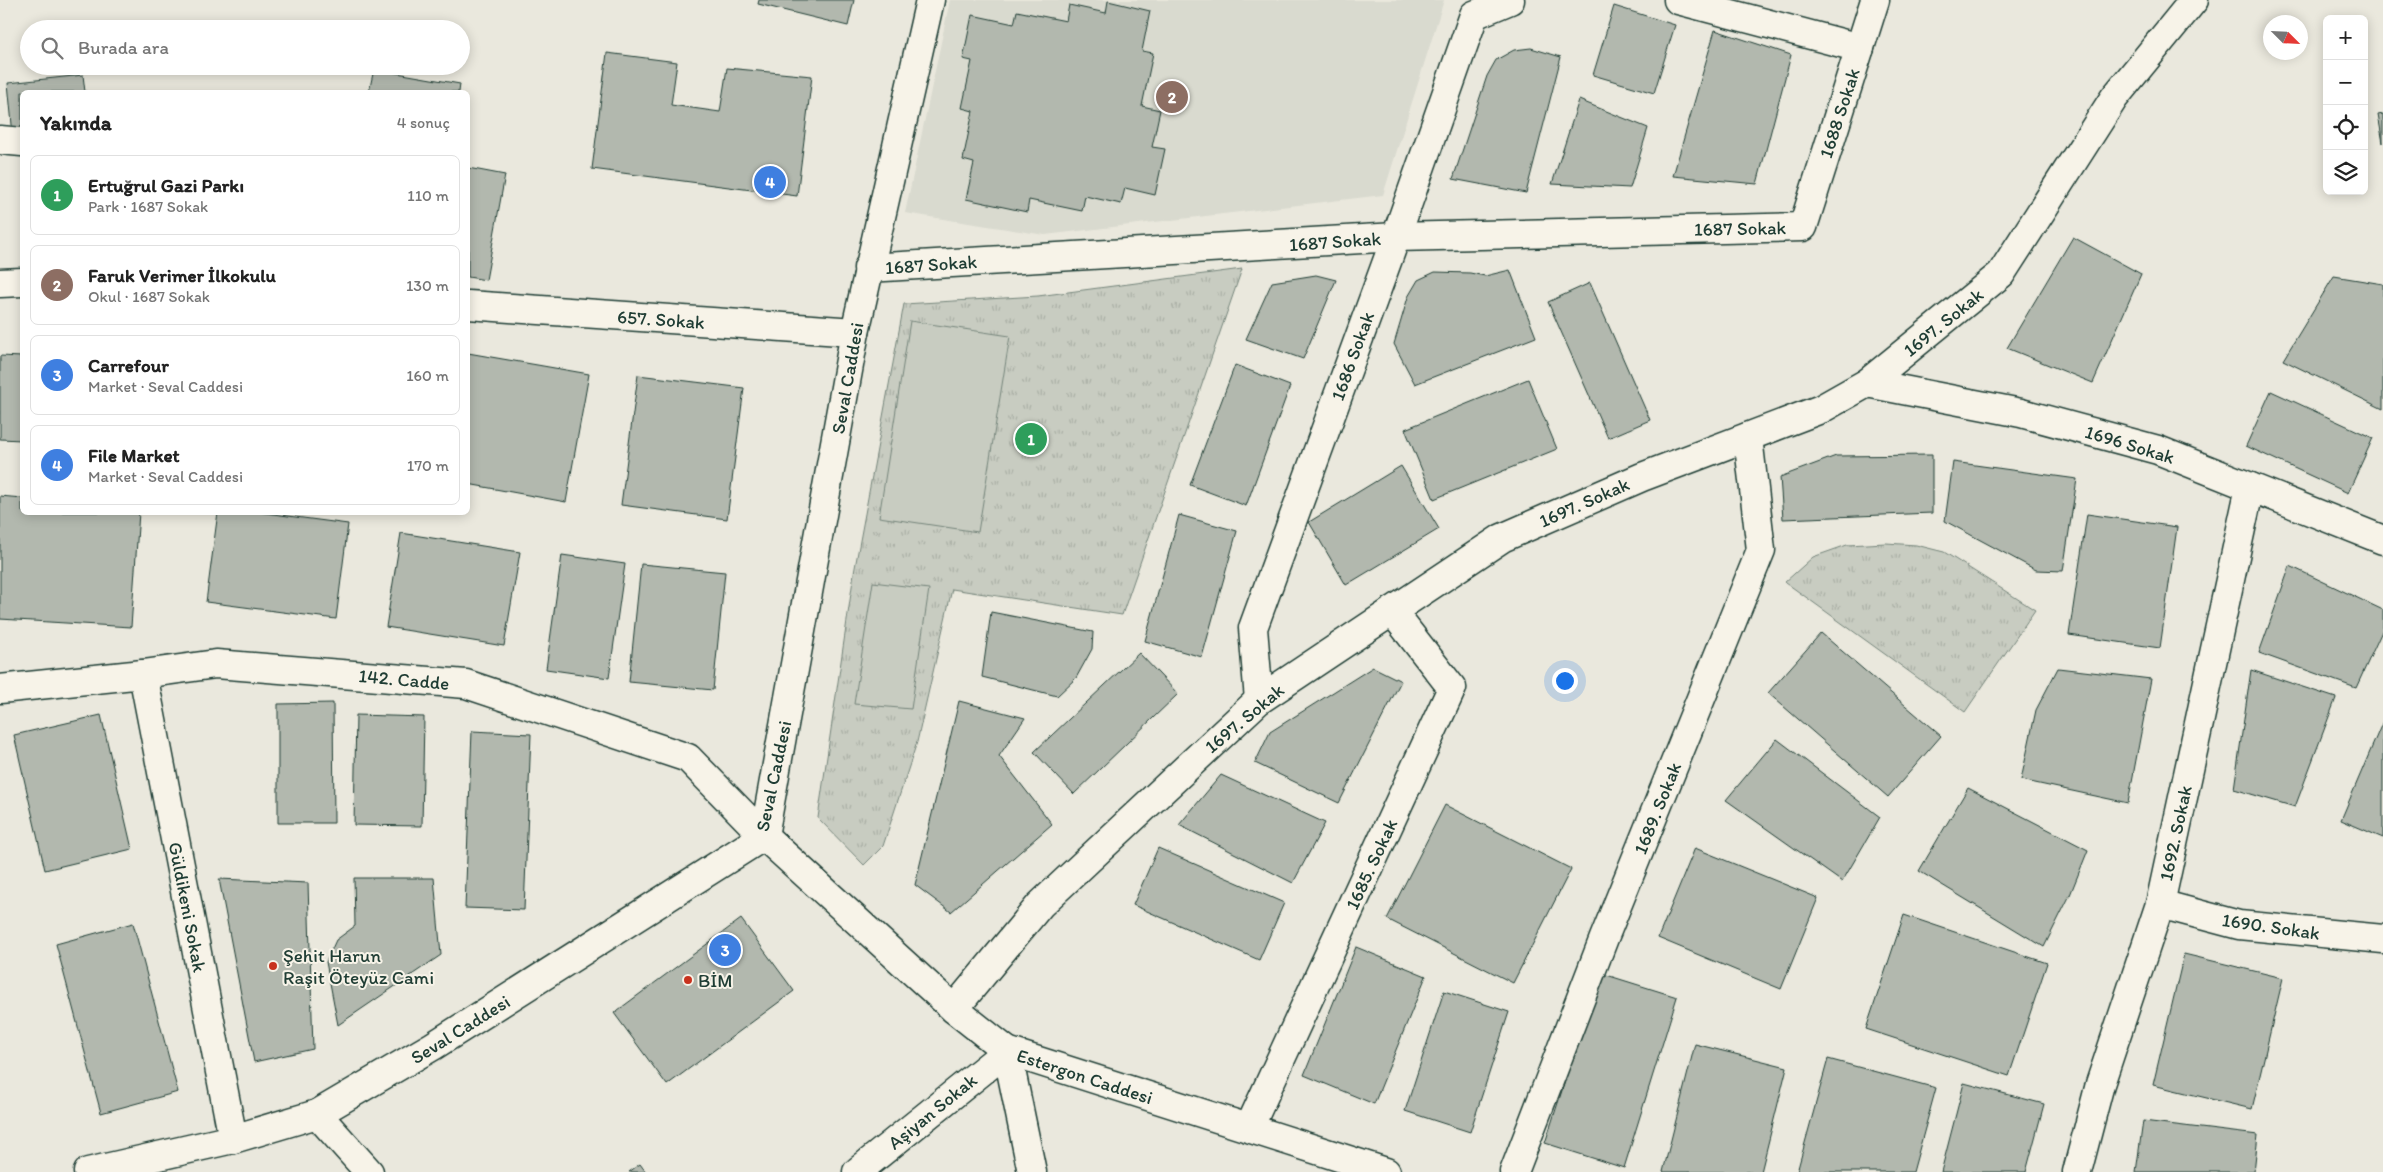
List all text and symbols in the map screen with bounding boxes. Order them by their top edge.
north arrow [2263,15,2308,60]
map controls [2323,15,2368,195]
button: + [2323,15,2368,60]
search box [20,20,470,75]
icon: search [38,34,66,62]
text: Burada ara [78,36,169,59]
button: − [2323,60,2368,105]
street label: 1688 Sokak [1814,65,1865,161]
pin: 2 [1156,78,1188,116]
button: locate [2323,105,2368,150]
text: Yakında [40,110,112,135]
text: 4 sonuç [397,113,450,132]
button: layers [2323,150,2368,195]
pin: 4 [754,163,786,201]
text: Ertuğrul Gazi Parkı [88,174,244,197]
text: 1 [53,186,61,205]
text: 110 m [407,186,449,205]
text: Park · 1687 Sokak [88,197,208,216]
street label: 1687 Sokak [1694,216,1787,241]
street label: 1687 Sokak [1288,227,1382,256]
street label: 1687 Sokak [884,250,978,279]
text: Faruk Verimer İlkokulu [88,264,276,287]
text: 2 [53,276,61,295]
text: 130 m [406,276,449,295]
street label: 1697. Sokak [1899,283,1988,362]
text: Okul · 1687 Sokak [88,287,210,306]
street label: 657. Sokak [616,305,706,334]
street label: 1686 Sokak [1326,308,1379,404]
street label: Seval Caddesi [826,321,869,436]
text: Carrefour [88,354,169,377]
text: 3 [53,366,61,385]
text: 160 m [406,366,449,385]
text: Market · Seval Caddesi [88,377,243,396]
pin: 1 [1015,420,1047,458]
street label: 1696 Sokak [2082,420,2178,469]
text: File Market [88,444,180,467]
text: 4 [52,456,62,475]
text: 170 m [407,456,449,475]
text: Market · Seval Caddesi [88,467,243,486]
street label: 1697. Sokak [1535,472,1633,533]
street label: 142. Cadde [358,664,450,695]
your location [1552,668,1578,694]
street label: 1697. Sokak [1200,678,1289,758]
street label: Seval Caddesi [751,719,796,834]
street label: 1689. Sokak [1629,758,1686,858]
street label: 1692. Sokak [2154,783,2197,883]
street label: 1685. Sokak [1340,815,1403,913]
street label: Güldikeni Sokak [164,840,211,974]
street label: 1690. Sokak [2220,908,2322,945]
pin: 3 [709,931,741,969]
place label: Şehit Harun Raşit Öteyüz Cami [283,944,434,989]
marker: Şehit Harun Raşit Öteyüz Cami [267,960,279,972]
place label: BİM [698,969,733,992]
marker: BİM [682,974,694,986]
street label: Seval Caddesi [406,990,514,1069]
street label: Estergon Caddesi [1014,1044,1156,1109]
street label: Aşiyan Sokak [883,1068,982,1154]

